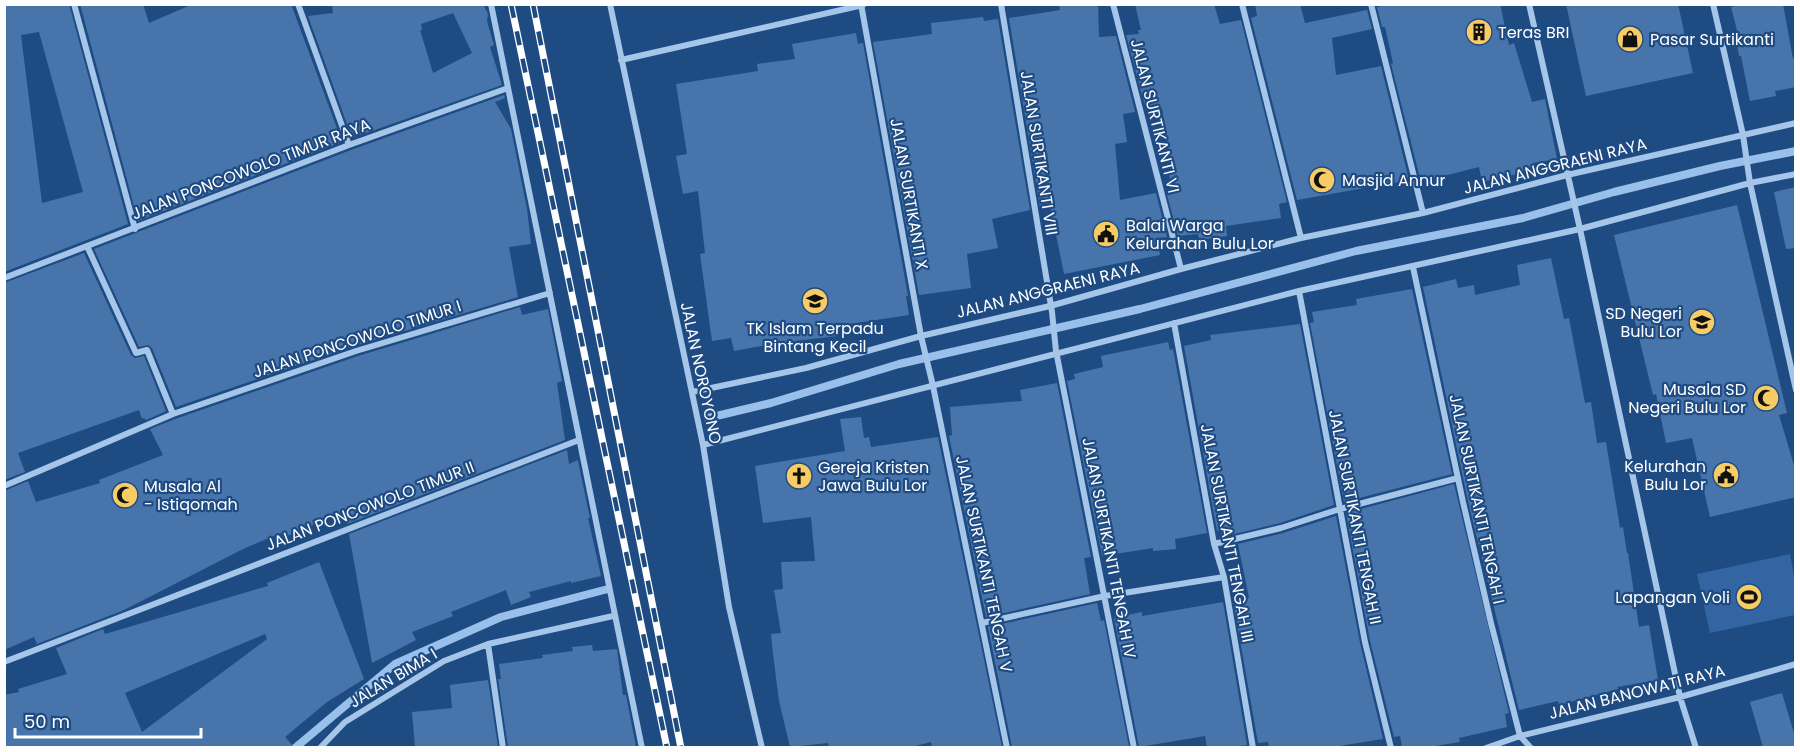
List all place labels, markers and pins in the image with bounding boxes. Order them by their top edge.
building icon: Teras BRI [1464,17,1494,47]
place label: Teras BRI [1498,21,1569,44]
shop icon: Pasar Surtikanti [1615,24,1645,54]
place label: Pasar Surtikanti [1650,28,1774,51]
mosque icon: Masjid Annur [1307,165,1337,195]
place label: Masjid Annur [1342,169,1445,192]
place label: Balai Warga Kelurahan Bulu Lor [1126,214,1274,255]
public building icon: Balai Warga Kelurahan Bulu Lor [1091,219,1121,249]
school or university icon: TK Islam Terpadu Bintang Kecil [800,286,830,316]
place label: SD Negeri Bulu Lor [1605,302,1682,343]
school or university icon: SD Negeri Bulu Lor [1687,307,1717,337]
place label: TK Islam Terpadu Bintang Kecil [746,317,884,358]
place label: Musala SD Negeri Bulu Lor [1628,378,1746,419]
mosque icon: Musala SD Negeri Bulu Lor [1751,383,1781,413]
place label: Kelurahan Bulu Lor [1624,455,1706,496]
place label: Gereja Kristen Jawa Bulu Lor [818,456,929,497]
public building icon: Kelurahan Bulu Lor [1711,460,1741,490]
church icon: Gereja Kristen Jawa Bulu Lor [784,461,814,491]
place label: Musala Al - Istiqomah [144,475,238,516]
mosque icon: Musala Al - Istiqomah [110,480,140,510]
sports icon: Lapangan Voli [1734,582,1764,612]
place label: Lapangan Voli [1615,586,1730,609]

